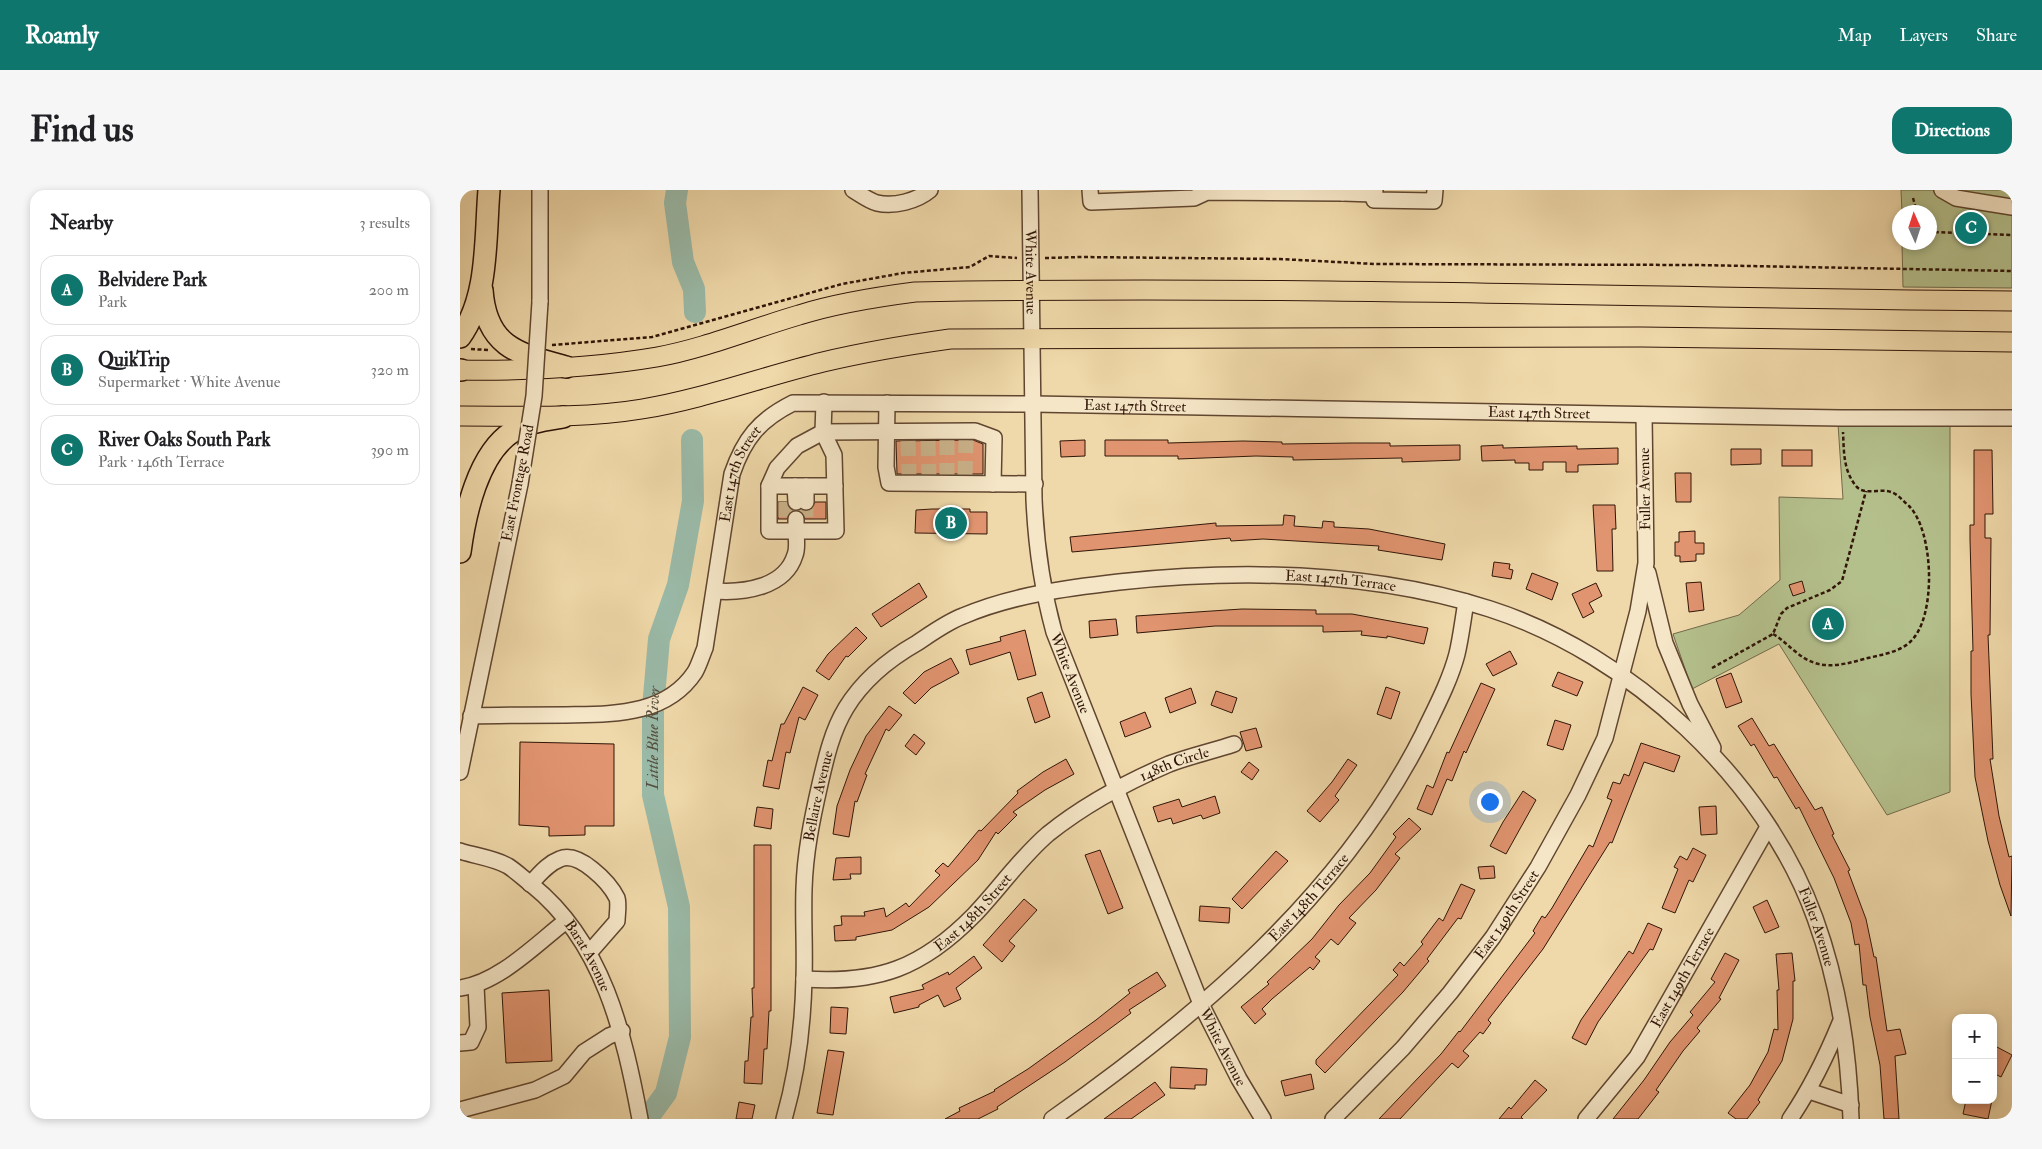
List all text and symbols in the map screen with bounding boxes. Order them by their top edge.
text: Roamly [25,20,99,51]
text: Map [1838,24,1872,47]
text: Layers [1900,24,1948,47]
text: Share [1976,24,2017,47]
button: Directions [1892,107,2012,154]
text: Find us [30,108,134,152]
north arrow [1892,205,1937,250]
text: Nearby [50,209,113,236]
pin: C [1955,209,1987,247]
text: 3 results [359,213,410,233]
street label: White Avenue [1021,228,1041,315]
text: Belvidere Park [98,268,207,292]
text: A [62,280,72,300]
text: 200 m [369,280,409,300]
text: Park [98,292,127,312]
text: QuikTrip [98,348,170,372]
text: B [62,360,72,380]
text: 320 m [371,360,409,380]
text: Supermarket · White Avenue [98,372,280,392]
street label: East 147th Street [1084,395,1186,416]
street label: East 147th Street [1488,402,1590,423]
street label: East 147th Street [715,421,765,523]
street label: East Frontage Road [497,422,539,543]
text: River Oaks South Park [98,428,271,452]
text: C [61,440,73,460]
text: 390 m [371,440,409,460]
street label: Fuller Avenue [1635,447,1655,531]
text: Park · 146th Terrace [98,452,225,472]
pin: B [935,504,967,542]
street label: East 147th Terrace [1285,566,1398,596]
pin: A [1812,605,1844,643]
street label: White Avenue [1045,629,1095,716]
water label: Little Blue River [643,684,665,791]
street label: 148th Circle [1136,742,1211,786]
street label: Bellaire Avenue [799,748,837,843]
your location [1477,789,1503,815]
street label: East 148th Terrace [1264,849,1353,946]
street label: East 149th Street [1470,866,1543,963]
street label: East 148th Street [930,869,1016,956]
street label: Fuller Avenue [1794,884,1839,968]
street label: Barat Avenue [560,916,615,994]
street label: East 149th Terrace [1646,924,1718,1031]
street label: White Avenue [1195,1004,1251,1090]
map controls [1952,1014,1997,1104]
button: + [1952,1014,1997,1059]
button: − [1952,1059,1997,1104]

